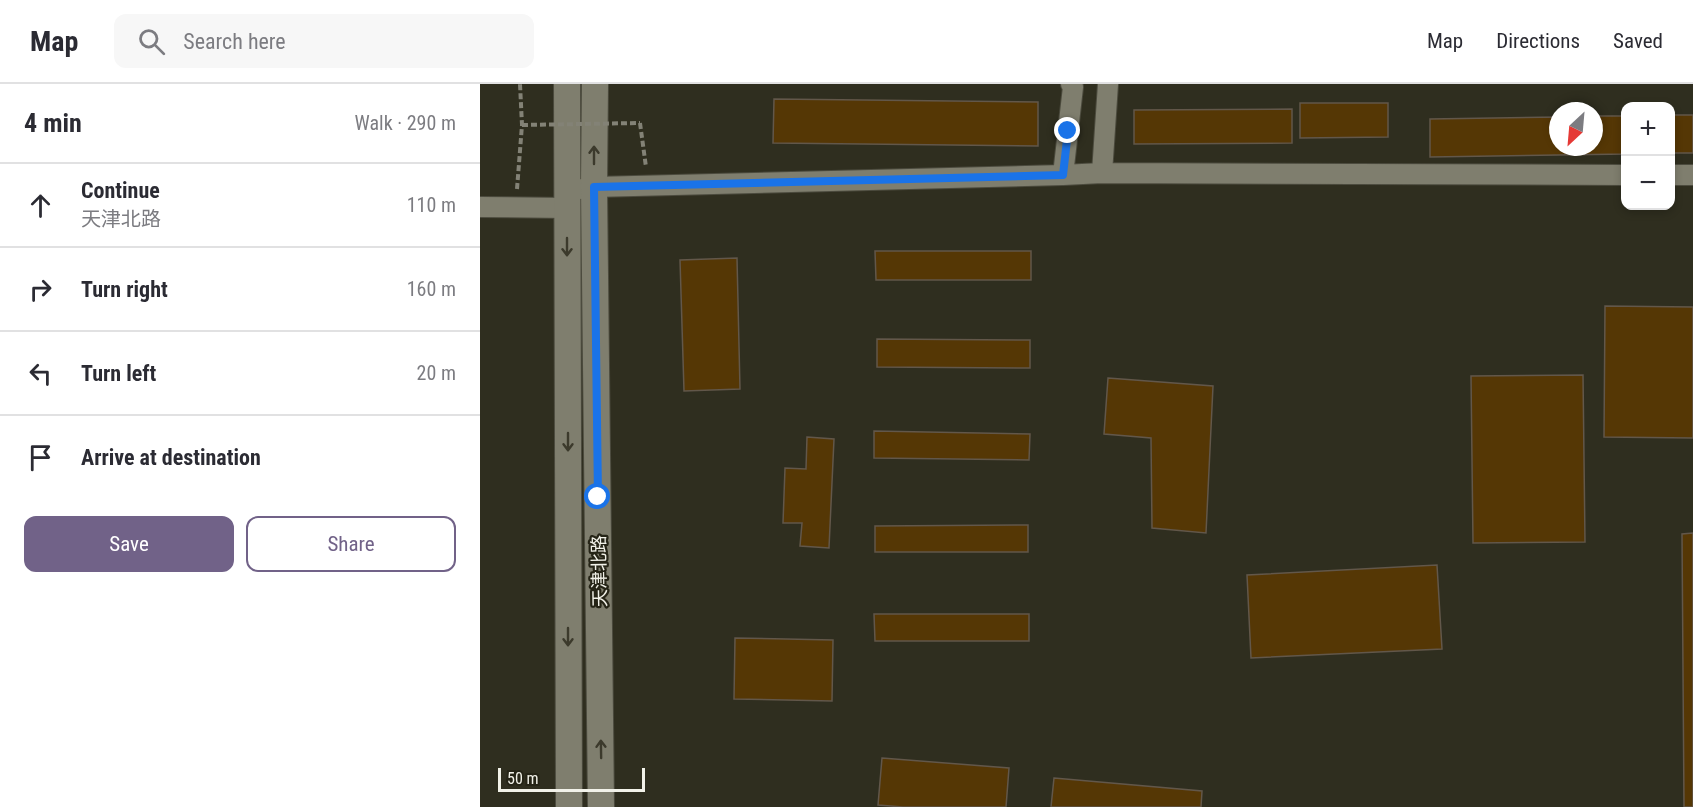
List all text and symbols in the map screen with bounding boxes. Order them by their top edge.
search box [114,14,534,68]
text: Map [30,25,78,58]
icon: search [135,25,168,58]
text: Search here [183,29,286,54]
text: Map [1427,29,1463,53]
text: Directions [1496,29,1580,53]
text: Saved [1613,29,1663,53]
north arrow [1549,102,1603,156]
map controls [1621,102,1675,210]
button: + [1621,102,1675,156]
text: 4 min [24,108,82,138]
text: Walk · 290 m [355,111,456,135]
route end [1054,117,1080,143]
one-way arrow [589,145,600,165]
button: − [1621,156,1675,210]
text: Continue [81,178,160,203]
icon: ahead [24,189,57,222]
text: 110 m [407,193,456,217]
text: 天津北路 [81,207,161,231]
one-way arrow [562,237,573,257]
icon: right [24,273,57,306]
text: Turn right [81,277,168,302]
text: 160 m [407,277,456,301]
icon: left [24,357,57,390]
text: Turn left [81,361,156,386]
text: 20 m [417,361,456,385]
one-way arrow [562,432,574,452]
icon: arrive [24,441,57,474]
text: Arrive at destination [81,445,261,470]
route start [584,483,610,509]
button: Save [24,516,234,572]
button: Share [246,516,456,572]
street label: 天津北路 [588,535,610,607]
one-way arrow [562,627,574,647]
one-way arrow [595,739,607,759]
scale bar [498,765,645,792]
text: 50 m [507,769,539,788]

